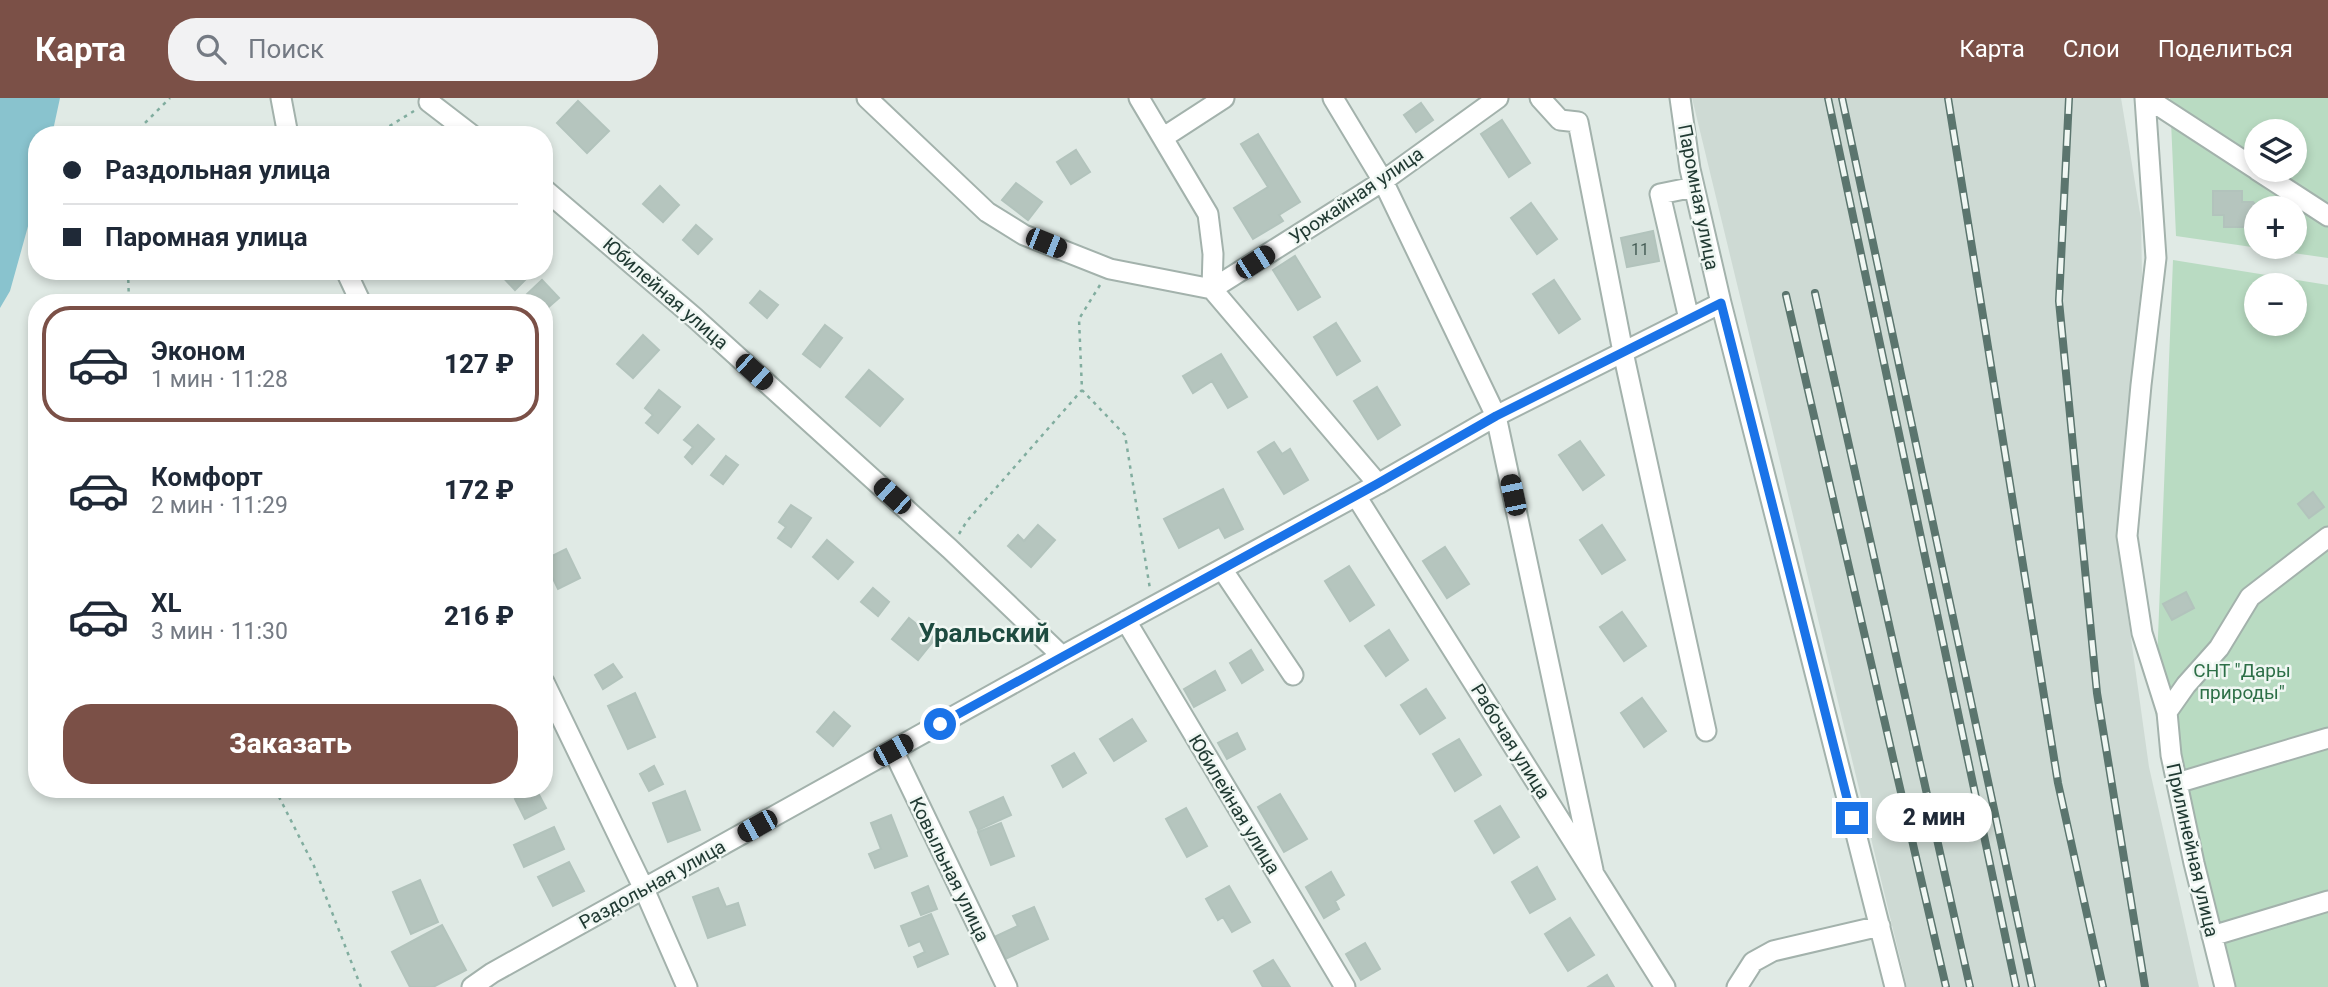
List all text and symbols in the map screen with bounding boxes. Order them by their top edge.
search box [168,18,658,81]
text: Карта [35,30,126,69]
icon: search [192,30,230,68]
text: Поиск [248,34,324,64]
text: Карта [1959,35,2025,63]
text: Слои [2063,35,2120,63]
text: Поделиться [2158,35,2293,63]
map controls [2244,119,2307,336]
button: layers [2244,119,2307,182]
street label: Паромная улица [1673,122,1724,272]
street label: Урожайная улица [1285,142,1428,249]
text: Раздольная улица [105,155,330,185]
button: + [2244,196,2307,259]
text: Паромная улица [105,222,308,252]
car [1023,225,1070,261]
street label: Юбилейная улица [598,233,733,354]
house number: 11 [1631,240,1649,259]
car [1232,242,1279,282]
button: − [2244,273,2307,336]
icon: car [67,333,130,396]
text: Эконом [151,336,246,366]
text: 127 ₽ [444,349,514,379]
car [732,350,777,394]
text: 1 мин · 11:28 [151,366,288,393]
icon: car [67,459,130,522]
text: Комфорт [151,462,263,492]
car [1499,472,1528,518]
car [870,474,915,518]
text: 172 ₽ [444,475,514,505]
text: 2 мин · 11:29 [151,492,288,519]
icon: car [67,585,130,648]
text: XL [151,588,182,618]
text: 216 ₽ [444,601,514,631]
text: 3 мин · 11:30 [151,618,288,645]
district label: Уральский [919,618,1049,648]
park label: СНТ "Дары природы" [2193,659,2291,704]
street label: Рабочая улица [1466,679,1555,803]
button: Заказать [63,704,518,784]
route start [924,708,956,740]
street label: Юбилейная улица [1184,730,1285,878]
car [870,731,917,769]
street label: Прилинейная улица [2161,761,2224,939]
street label: Ковыльная улица [905,793,995,945]
callout: 2 мин [1876,794,1992,842]
route end [1836,802,1868,834]
text: 2 мин [1903,804,1965,831]
car [734,807,781,845]
street label: Раздольная улица [575,835,730,934]

